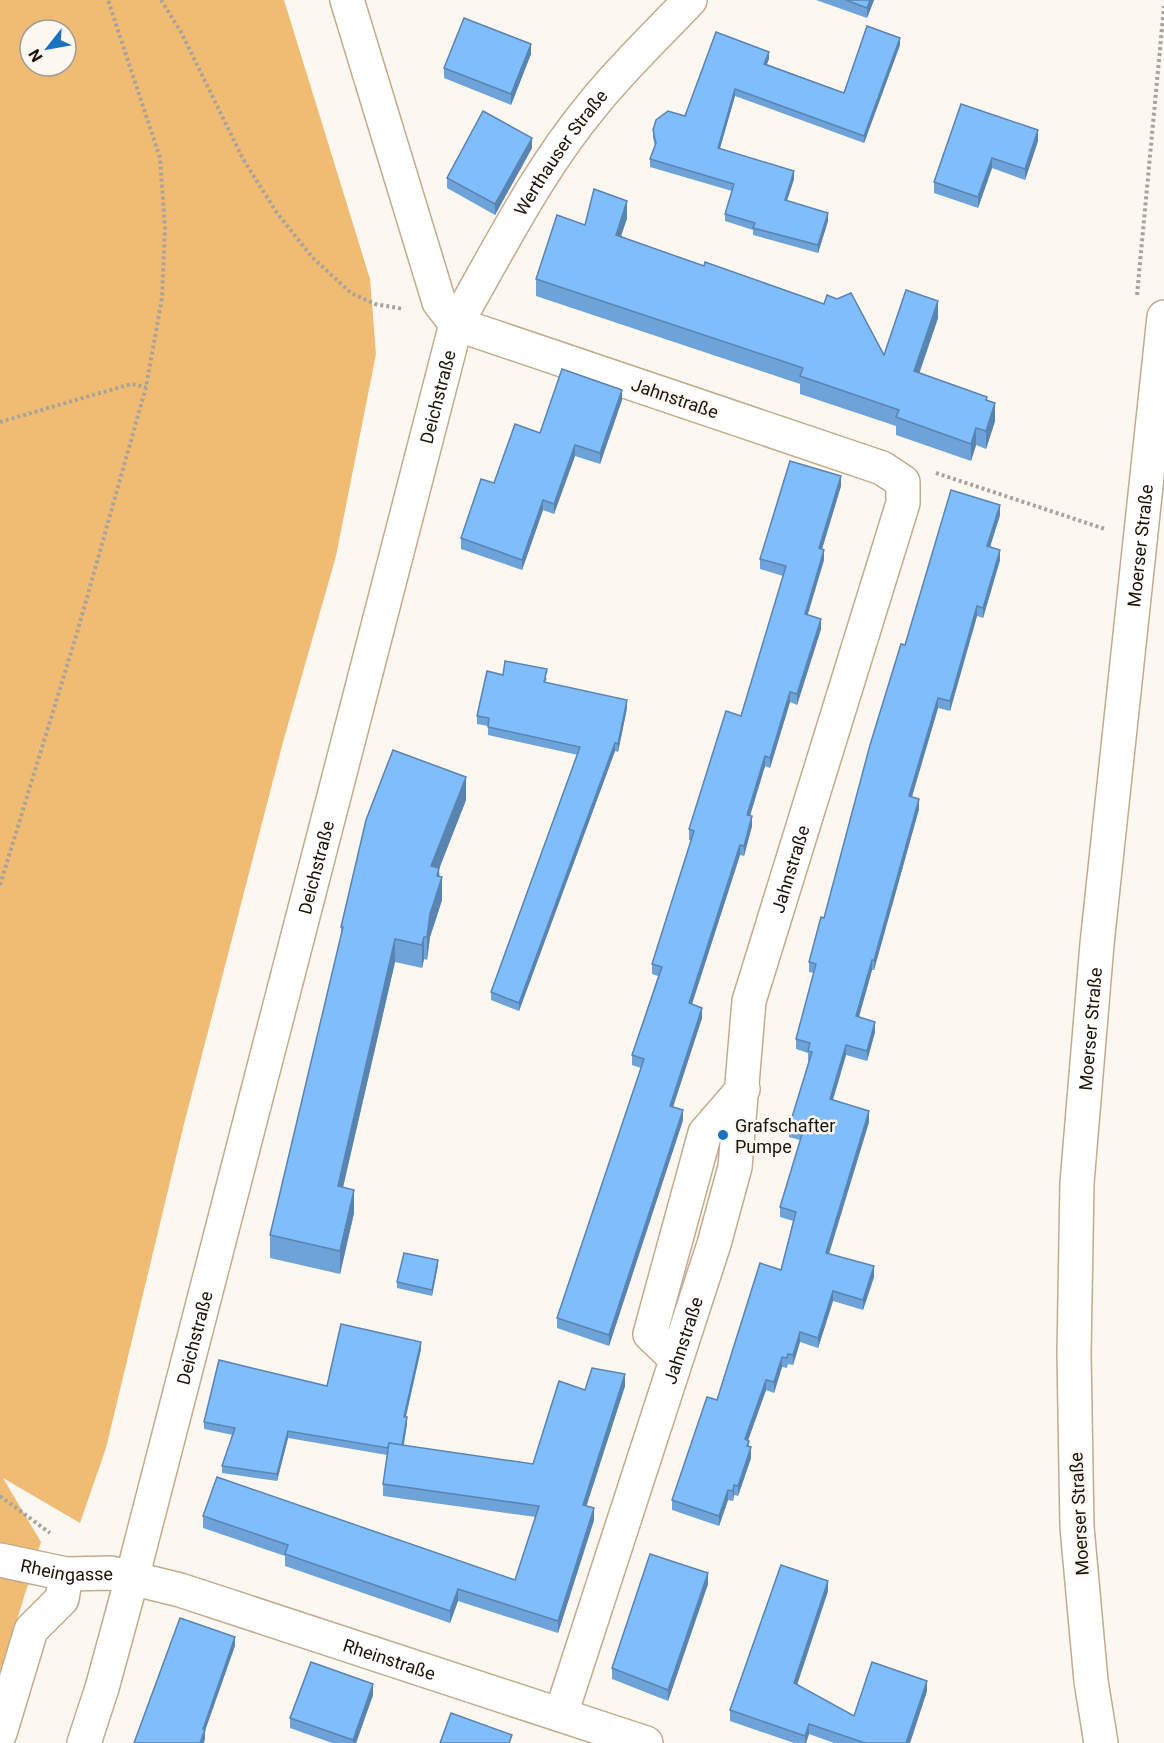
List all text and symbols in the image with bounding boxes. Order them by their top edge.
north arrow [18,18,78,78]
text: N [25,46,47,65]
street label: Werthauser Straße [509,85,611,219]
street label: Deichstraße [415,348,459,446]
street label: Jahnstraße [629,373,721,423]
street label: Moerser Straße [1123,483,1157,608]
street label: Deichstraße [293,818,338,916]
street label: Jahnstraße [766,822,813,915]
street label: Moerser Straße [1074,967,1105,1091]
place label: Grafschafter Pumpe [735,1115,835,1157]
marker: Grafschafter Pumpe [716,1128,730,1142]
street label: Deichstraße [172,1289,216,1387]
street label: Jahnstraße [659,1294,707,1387]
street label: Moerser Straße [1065,1452,1093,1576]
street label: Rheingasse [19,1554,113,1585]
street label: Rheinstraße [341,1634,438,1684]

